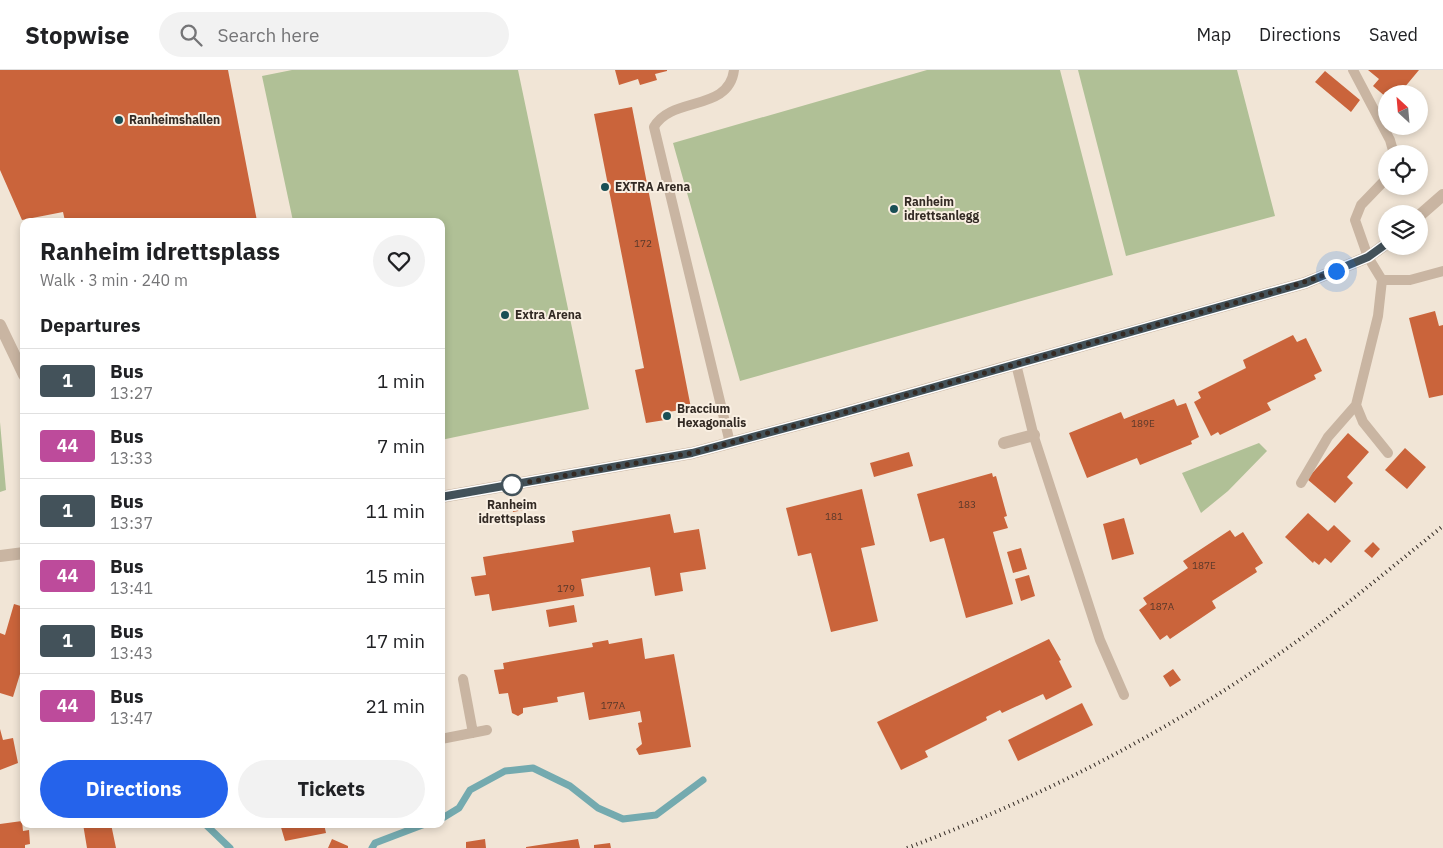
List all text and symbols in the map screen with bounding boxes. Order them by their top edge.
search box [159,12,509,57]
text: Stopwise [25,19,129,51]
icon: search [177,21,205,49]
text: Search here [217,23,319,47]
text: Map [1196,23,1231,46]
text: Directions [1259,23,1341,46]
text: Saved [1369,23,1418,46]
north arrow [1378,85,1428,135]
map controls [1378,85,1428,255]
place label: Ranheimshallen [129,112,220,127]
marker: Ranheimshallen [113,114,125,126]
button: locate [1378,145,1428,195]
place label: EXTRA Arena [615,179,690,194]
marker: EXTRA Arena [599,181,611,193]
place label: Ranheim idrettsanlegg [904,194,980,223]
marker: Ranheim idrettsanlegg [888,203,900,215]
button: layers [1378,205,1428,255]
text: Ranheim idrettsplass [40,235,280,267]
button: heart [373,235,425,287]
house number: 172 [634,237,652,250]
your location [1324,259,1349,284]
text: Walk · 3 min · 240 m [40,270,188,290]
place label: Extra Arena [515,307,582,322]
marker: Extra Arena [499,309,511,321]
text: Departures [40,313,140,337]
text: Bus [110,359,144,383]
text: 1 [62,369,73,392]
text: 1 min [377,369,425,393]
text: 13:27 [110,383,153,403]
place label: Braccium Hexagonalis [677,401,746,430]
marker: Braccium Hexagonalis [661,410,673,422]
house number: 189E [1131,417,1155,430]
text: Bus [110,424,144,448]
text: 44 [57,434,78,457]
text: 7 min [377,434,425,458]
text: 13:33 [110,448,153,468]
marker: Ranheim idrettsplass [501,474,523,496]
text: Bus [110,489,144,513]
place label: Ranheim idrettsplass [478,497,546,526]
house number: 183 [958,498,976,511]
text: 1 [62,499,73,522]
text: 11 min [366,499,425,523]
house number: 181 [825,510,843,523]
text: 13:37 [110,513,153,533]
text: Bus [110,554,144,578]
house number: 187E [1192,559,1216,572]
text: 44 [57,564,78,587]
text: 15 min [366,564,425,588]
text: 13:41 [110,578,153,598]
house number: 179 [557,582,575,595]
house number: 187A [1150,600,1175,613]
text: Bus [110,619,144,643]
text: 1 [62,629,73,652]
text: 17 min [366,629,425,653]
text: 13:43 [110,643,153,663]
text: Bus [110,684,144,708]
text: 44 [57,694,78,717]
text: 21 min [366,694,425,718]
house number: 177A [601,699,626,712]
text: 13:47 [110,708,153,728]
button: Directions [40,760,228,818]
button: Tickets [238,760,425,818]

